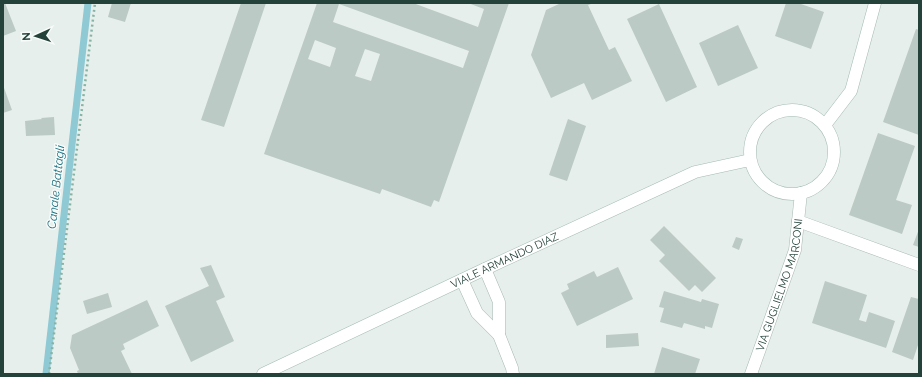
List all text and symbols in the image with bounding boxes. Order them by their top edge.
north arrow [16,16,56,56]
text: N [20,32,33,41]
water label: Canale Battagli [45,144,67,229]
street label: VIA GUGLIELMO MARCONI [754,218,805,353]
street label: VIALE ARMANDO DIAZ [449,230,561,291]

